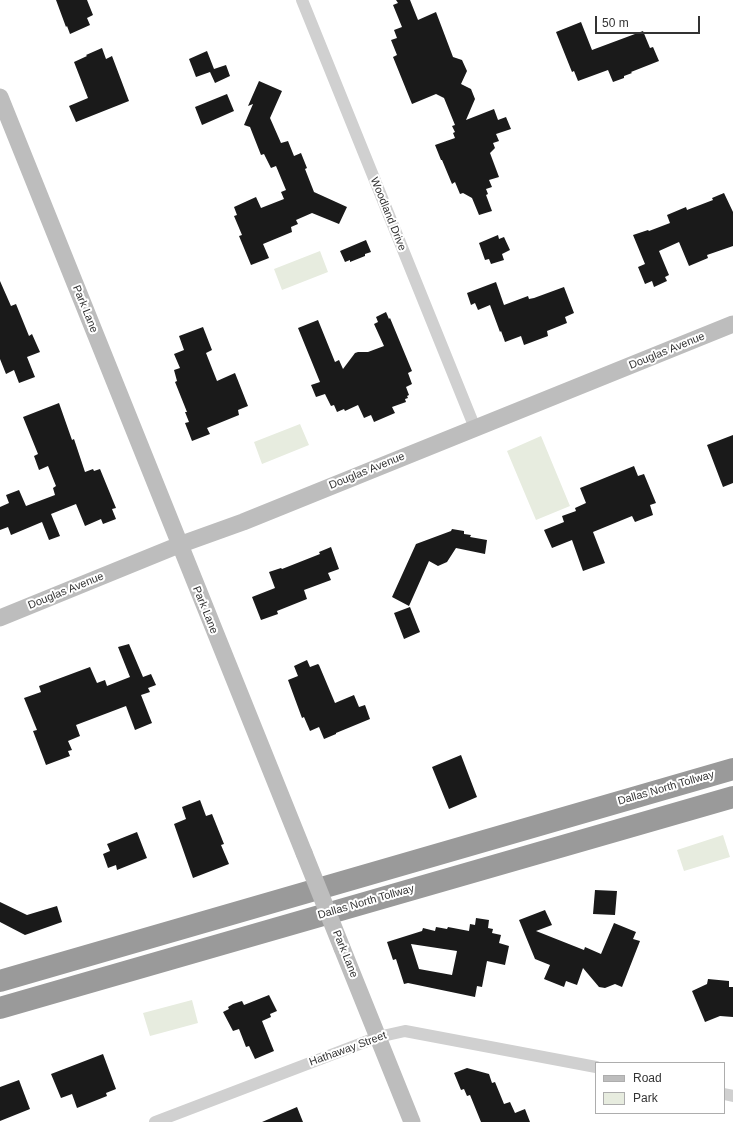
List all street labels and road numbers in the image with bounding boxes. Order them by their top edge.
street label: Woodland Drive [367,175,409,253]
street label: Park Lane [69,283,101,335]
street label: Douglas Avenue [627,330,707,372]
street label: Douglas Avenue [327,450,407,492]
street label: Douglas Avenue [26,570,106,612]
street label: Park Lane [189,584,221,636]
street label: Dallas North Tollway [616,768,716,808]
street label: Dallas North Tollway [316,882,416,922]
street label: Park Lane [329,928,361,980]
street label: Hathaway Street [308,1029,388,1069]

